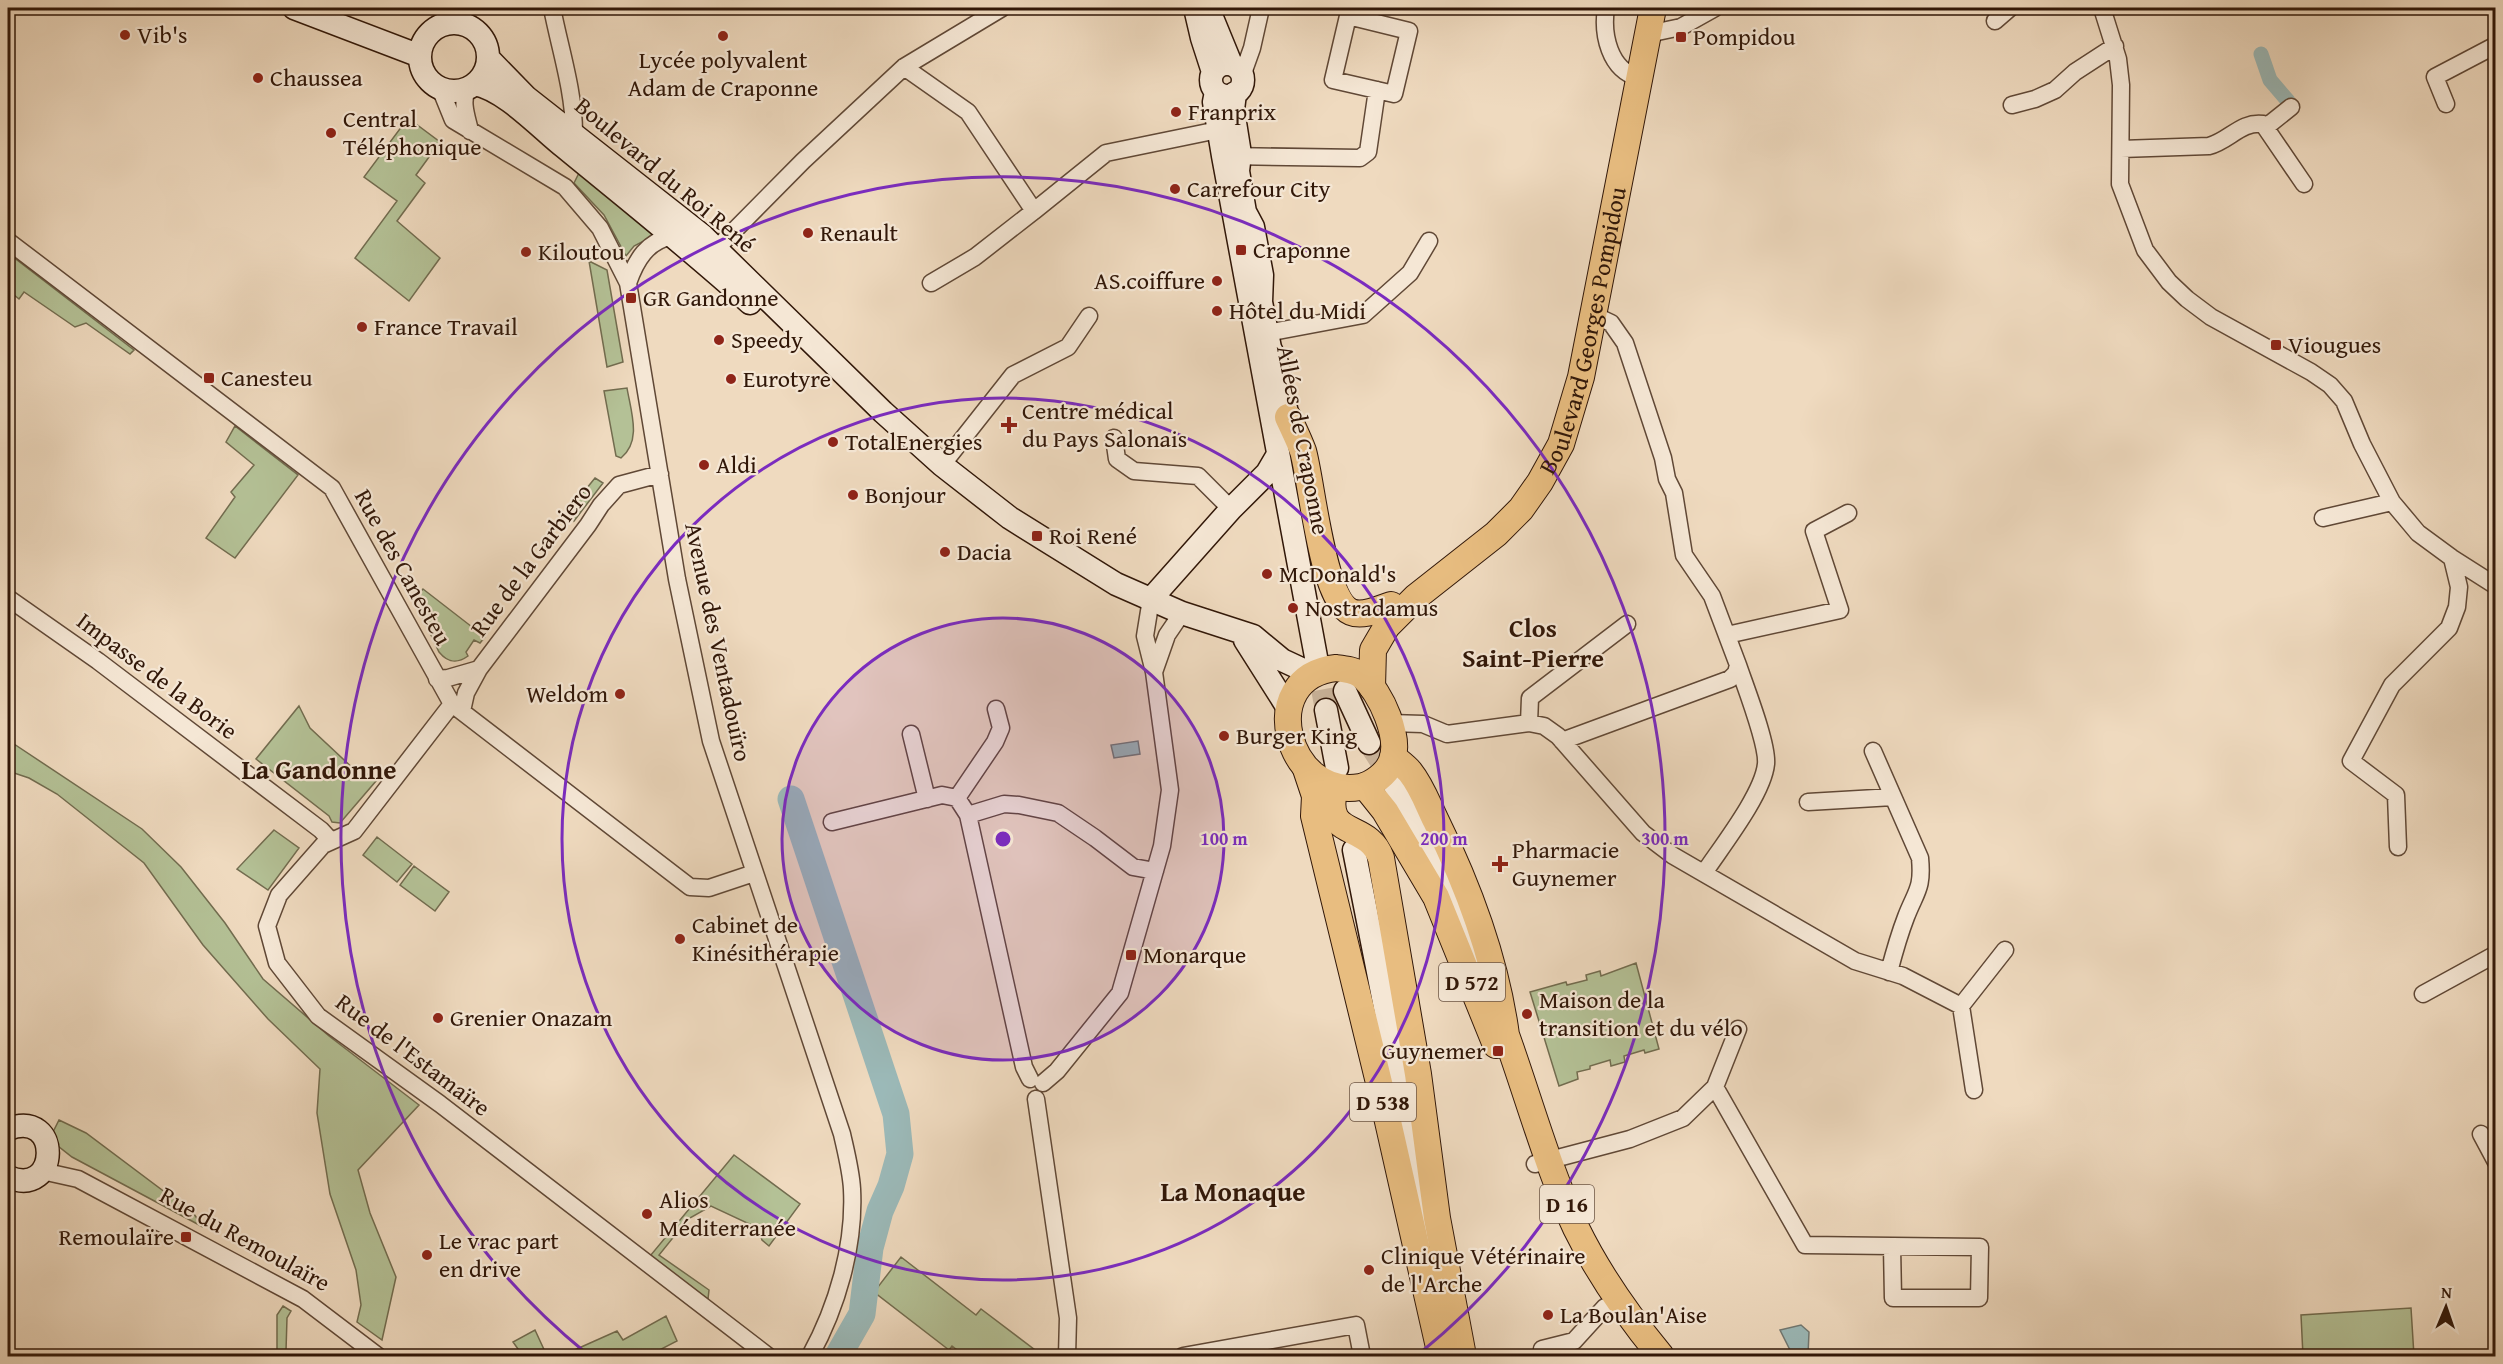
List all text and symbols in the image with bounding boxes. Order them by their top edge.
place label: Vib's [137,17,188,52]
place label: Pompidou [1693,19,1795,54]
marker: Vib's [118,28,132,42]
marker: Lycée polyvalent Adam de Craponne [716,29,730,43]
marker: Pompidou [1674,30,1688,44]
place label: Lycée polyvalent Adam de Craponne [628,42,818,105]
place label: Chaussea [270,60,363,95]
marker: Chaussea [251,71,265,85]
street label: Boulevard du Roi René [567,88,763,261]
place label: Franprix [1188,94,1277,129]
place label: Central Téléphonique [343,101,481,164]
marker: Franprix [1169,105,1183,119]
marker: Central Téléphonique [324,126,338,140]
place label: Carrefour City [1187,171,1330,206]
marker: Carrefour City [1168,182,1182,196]
street label: Boulevard Georges Pompidou [1530,184,1635,480]
place label: Renault [820,215,899,250]
marker: Renault [801,226,815,240]
place label: Craponne [1253,232,1350,267]
place label: Kiloutou [538,234,625,269]
marker: Craponne [1234,243,1248,257]
marker: Kiloutou [519,245,533,259]
place label: AS.coiffure [1094,263,1205,298]
marker: AS.coiffure [1210,274,1224,288]
place label: GR Gandonne [643,280,778,315]
marker: GR Gandonne [624,291,638,305]
place label: Hôtel du Midi [1229,293,1366,328]
marker: Hôtel du Midi [1210,304,1224,318]
place label: France Travail [374,309,518,344]
marker: France Travail [355,320,369,334]
place label: Speedy [731,322,803,357]
place label: Viougues [2288,327,2381,362]
marker: Speedy [712,333,726,347]
marker: Viougues [2269,338,2283,352]
street label: Allées de Craponne [1268,342,1339,538]
place label: Canesteu [221,360,312,395]
place label: Eurotyre [743,361,831,396]
marker: Canesteu [202,371,216,385]
marker: Eurotyre [724,372,738,386]
place label: Centre médical du Pays Salonais [1022,393,1187,456]
marker: Centre médical du Pays Salonais [1000,416,1018,434]
place label: TotalEnergies [845,424,983,459]
marker: TotalEnergies [826,435,840,449]
place label: Aldi [716,447,757,482]
marker: Aldi [697,458,711,472]
street label: Rue de la Garbiero [461,476,600,644]
place label: Bonjour [865,477,946,512]
street label: Rue des Canesteu [346,482,461,651]
marker: Bonjour [846,488,860,502]
place label: Roi René [1049,518,1137,553]
street label: Avenue des Ventadouïro [676,519,761,765]
marker: Roi René [1030,529,1044,543]
place label: Dacia [957,534,1012,569]
marker: Dacia [938,545,952,559]
place label: McDonald's [1279,556,1396,591]
marker: McDonald's [1260,567,1274,581]
place label: Nostradamus [1305,590,1438,625]
marker: Nostradamus [1286,601,1300,615]
street label: Impasse de la Borie [70,603,245,748]
district label: Clos Saint-Pierre [1462,608,1604,677]
place label: Weldom [526,676,608,711]
marker: Weldom [613,687,627,701]
place label: Burger King [1236,718,1357,753]
marker: Burger King [1217,729,1231,743]
district label: La Gandonne [241,749,397,789]
text: 100 m [1200,825,1248,852]
text: 200 m [1420,825,1468,852]
text: 300 m [1641,825,1689,852]
centre of rings [993,829,1013,849]
place label: Pharmacie Guynemer [1512,832,1619,895]
marker: Pharmacie Guynemer [1493,857,1507,871]
place label: Cabinet de Kinésithérapie [692,907,839,970]
marker: Cabinet de Kinésithérapie [673,932,687,946]
place label: Monarque [1143,937,1246,972]
marker: Monarque [1124,948,1138,962]
road number: D 572 [1439,963,1505,1001]
place label: Maison de la transition et du vélo [1539,982,1743,1045]
street label: Rue de l'Estamaïre [329,985,498,1124]
place label: Grenier Onazam [450,1000,613,1035]
marker: Maison de la transition et du vélo [1520,1007,1534,1021]
marker: Grenier Onazam [431,1011,445,1025]
place label: Guynemer [1381,1033,1486,1068]
marker: Guynemer [1491,1044,1505,1058]
road number: D 538 [1350,1083,1416,1121]
district label: La Monaque [1160,1171,1306,1211]
street label: Rue du Remoulaïre [154,1177,337,1300]
place label: Alios Méditerranée [659,1182,796,1245]
road number: D 16 [1540,1185,1594,1223]
marker: Alios Méditerranée [640,1207,654,1221]
place label: Remoulaïre [58,1219,174,1254]
place label: Le vrac part en drive [439,1223,559,1286]
marker: Remoulaïre [179,1230,193,1244]
place label: Clinique Vétérinaire de l'Arche [1381,1238,1586,1301]
marker: Le vrac part en drive [420,1248,434,1262]
marker: Clinique Vétérinaire de l'Arche [1362,1263,1376,1277]
north arrow [2416,1277,2476,1337]
text: N [2441,1280,2453,1304]
place label: La Boulan'Aise [1560,1297,1707,1332]
marker: La Boulan'Aise [1541,1308,1555,1322]

